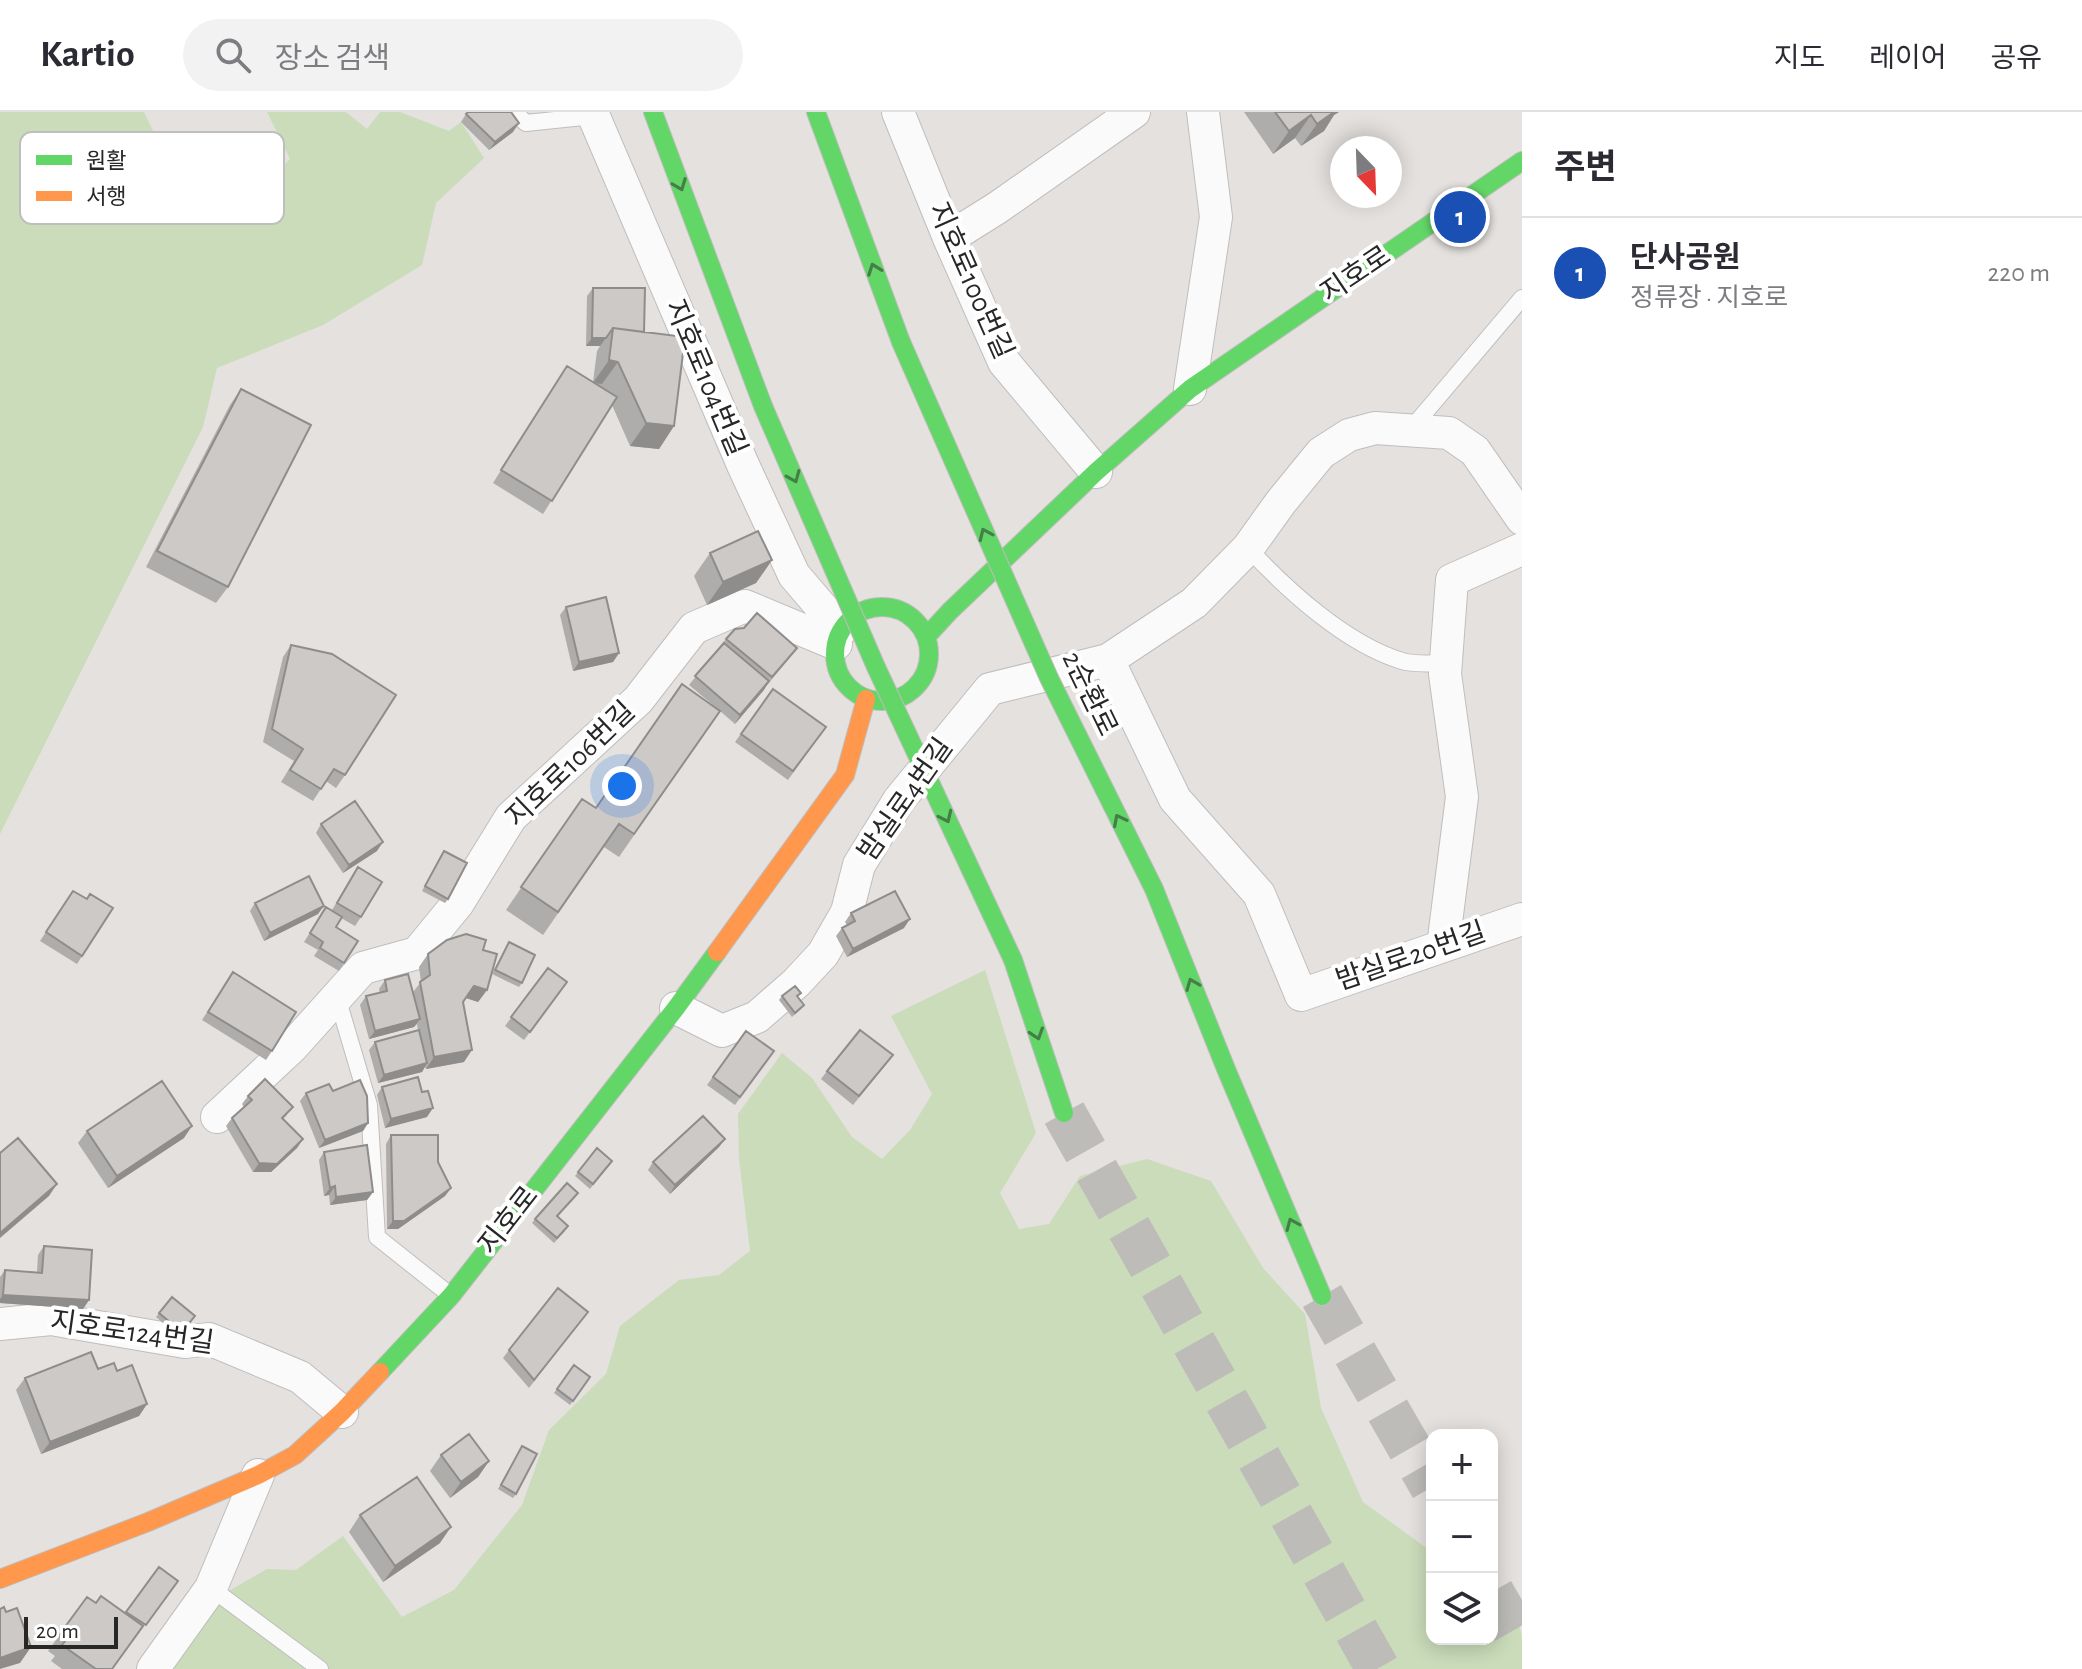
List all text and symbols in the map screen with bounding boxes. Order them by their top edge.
search box [183,19,743,91]
icon: search [211,33,255,77]
text: Kartio [40,36,135,74]
text: 장소 검색 [275,44,390,74]
text: 지도 [1774,45,1825,73]
text: 레이어 [1869,45,1946,73]
text: 공유 [1990,45,2042,73]
legend [20,132,284,224]
north arrow [1330,136,1402,208]
text: 원활 [86,149,126,172]
text: 주변 [1554,151,1617,185]
one-way arrow [670,177,687,191]
text: 서행 [86,185,126,208]
pin: 1 [1434,187,1486,247]
street label: 지호로100번길 [923,198,1019,363]
street label: 지호로 [1315,240,1396,308]
text: 단사공원 [1630,243,1740,273]
text: 1 [1575,260,1585,286]
text: 220 m [1988,260,2050,286]
one-way arrow [867,263,884,277]
text: 정류장 · 지호로 [1630,285,1788,311]
street label: 지호로104번길 [660,295,752,460]
one-way arrow [784,469,800,483]
one-way arrow [979,527,995,542]
street label: 2순환로 [1057,647,1123,741]
street label: 지호로106번길 [500,696,641,833]
street label: 밤실로4번길 [852,733,958,866]
your location [602,766,642,806]
one-way arrow [936,808,952,823]
one-way arrow [1114,813,1129,828]
street label: 밤실로20번길 [1332,916,1489,996]
one-way arrow [1185,978,1202,992]
one-way arrow [1028,1026,1044,1040]
street label: 지호로 [473,1181,544,1260]
one-way arrow [1285,1218,1301,1232]
street label: 지호로124번길 [49,1306,216,1358]
map controls [1426,1429,1498,1645]
button: + [1426,1429,1498,1501]
button: − [1426,1501,1498,1573]
button: layers [1426,1573,1498,1645]
scale bar [24,1613,118,1649]
text: 20 m [36,1620,79,1642]

